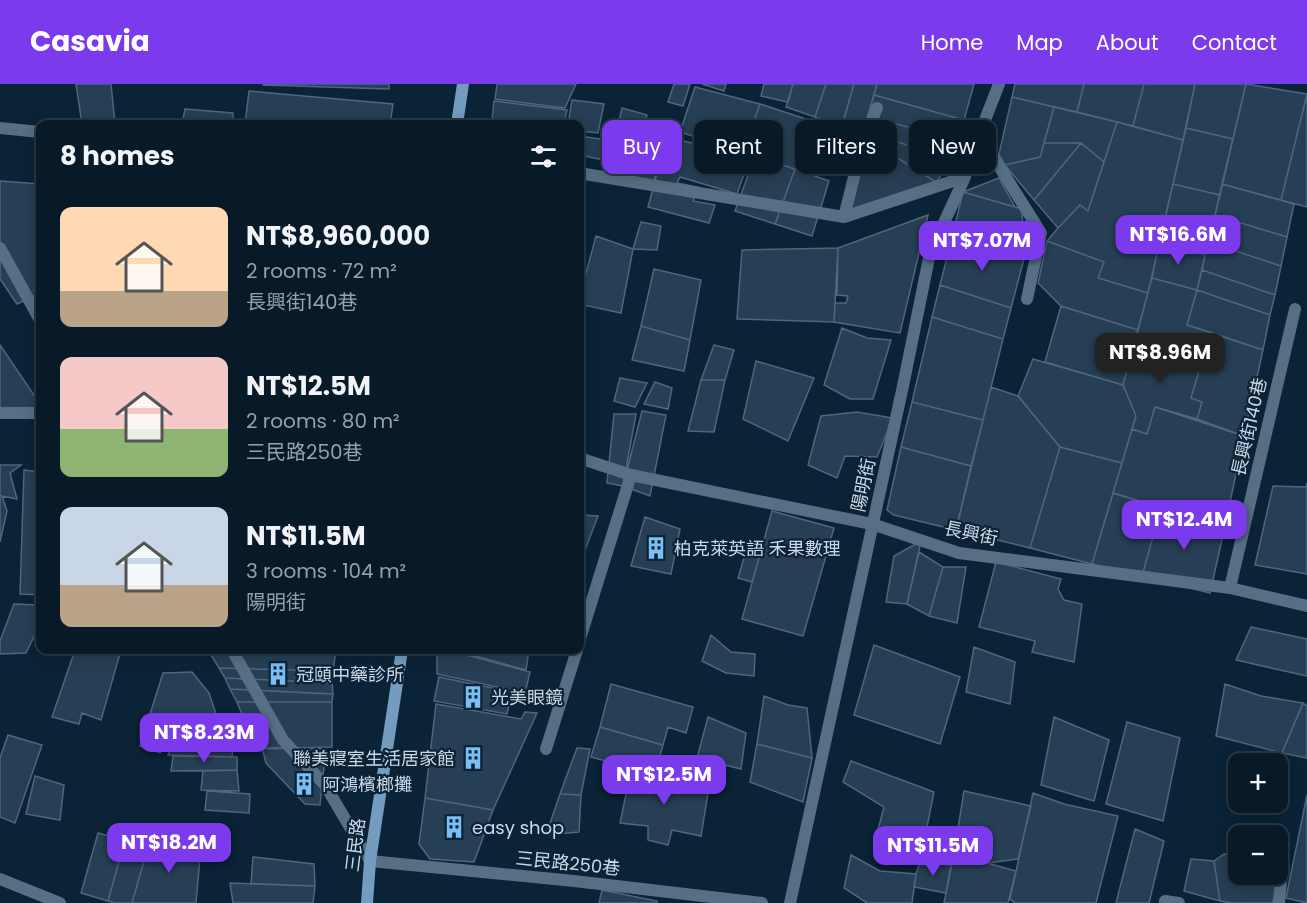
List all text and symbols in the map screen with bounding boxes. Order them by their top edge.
text: Casavia [30,22,150,61]
text: Home [921,28,983,57]
text: Map [1016,28,1063,57]
text: About [1096,28,1159,57]
text: Contact [1192,28,1277,57]
chip: Buy [602,120,682,174]
chip: Rent [694,120,783,174]
chip: Filters [795,120,897,174]
chip: New [909,120,996,174]
text: 8 homes [60,138,175,174]
icon: filters [527,140,560,173]
pin: NT$16.6M [1116,215,1240,266]
text: NT$8,960,000 [246,218,430,254]
text: NT$16.6M [1129,220,1227,248]
pin: NT$7.07M [920,221,1044,272]
text: NT$7.07M [933,226,1031,254]
icon: home [108,231,180,303]
text: 2 rooms · 72 m² [246,257,397,285]
text: 長興街140巷 [246,288,358,316]
pin: NT$8.96M [1098,333,1222,384]
text: NT$8.96M [1109,338,1211,366]
text: NT$12.5M [246,368,371,404]
street label: 長興街140巷 [1226,375,1272,479]
icon: home [108,381,180,453]
text: 2 rooms · 80 m² [246,407,400,435]
text: 三民路250巷 [246,438,363,466]
street label: 陽明街 [845,456,881,514]
pin: NT$12.4M [1122,500,1246,551]
text: NT$12.4M [1136,505,1232,533]
street label: 長興街 [942,515,1000,551]
text: NT$11.5M [246,518,366,554]
icon: home [108,531,180,603]
building icon: 柏克萊英語 禾果數理 [643,535,669,561]
place label: 柏克萊英語 禾果數理 [674,536,841,561]
text: 3 rooms · 104 m² [246,557,406,585]
text: 陽明街 [246,588,306,616]
building icon: 冠頤中藥診所 [265,661,291,687]
place label: 冠頤中藥診所 [296,662,404,687]
building icon: 光美眼鏡 [460,684,486,710]
place label: 光美眼鏡 [491,685,563,710]
pin: NT$8.23M [142,713,266,764]
text: NT$8.23M [154,718,254,746]
building icon: 聯美寢室生活居家館 [460,745,486,771]
place label: 聯美寢室生活居家館 [293,746,455,771]
map controls [1228,753,1288,885]
button: + [1228,753,1288,813]
pin: NT$12.5M [602,755,726,806]
text: NT$12.5M [616,760,712,788]
building icon: 阿鴻檳榔攤 [291,771,317,797]
place label: 阿鴻檳榔攤 [322,772,412,797]
building icon: easy shop [441,814,467,840]
place label: easy shop [472,815,564,840]
street label: 三民路 [339,817,371,873]
pin: NT$18.2M [107,823,231,874]
button: − [1228,825,1288,885]
pin: NT$11.5M [871,826,995,877]
text: NT$18.2M [121,828,217,856]
text: NT$11.5M [887,831,979,859]
street label: 三民路250巷 [514,845,622,881]

